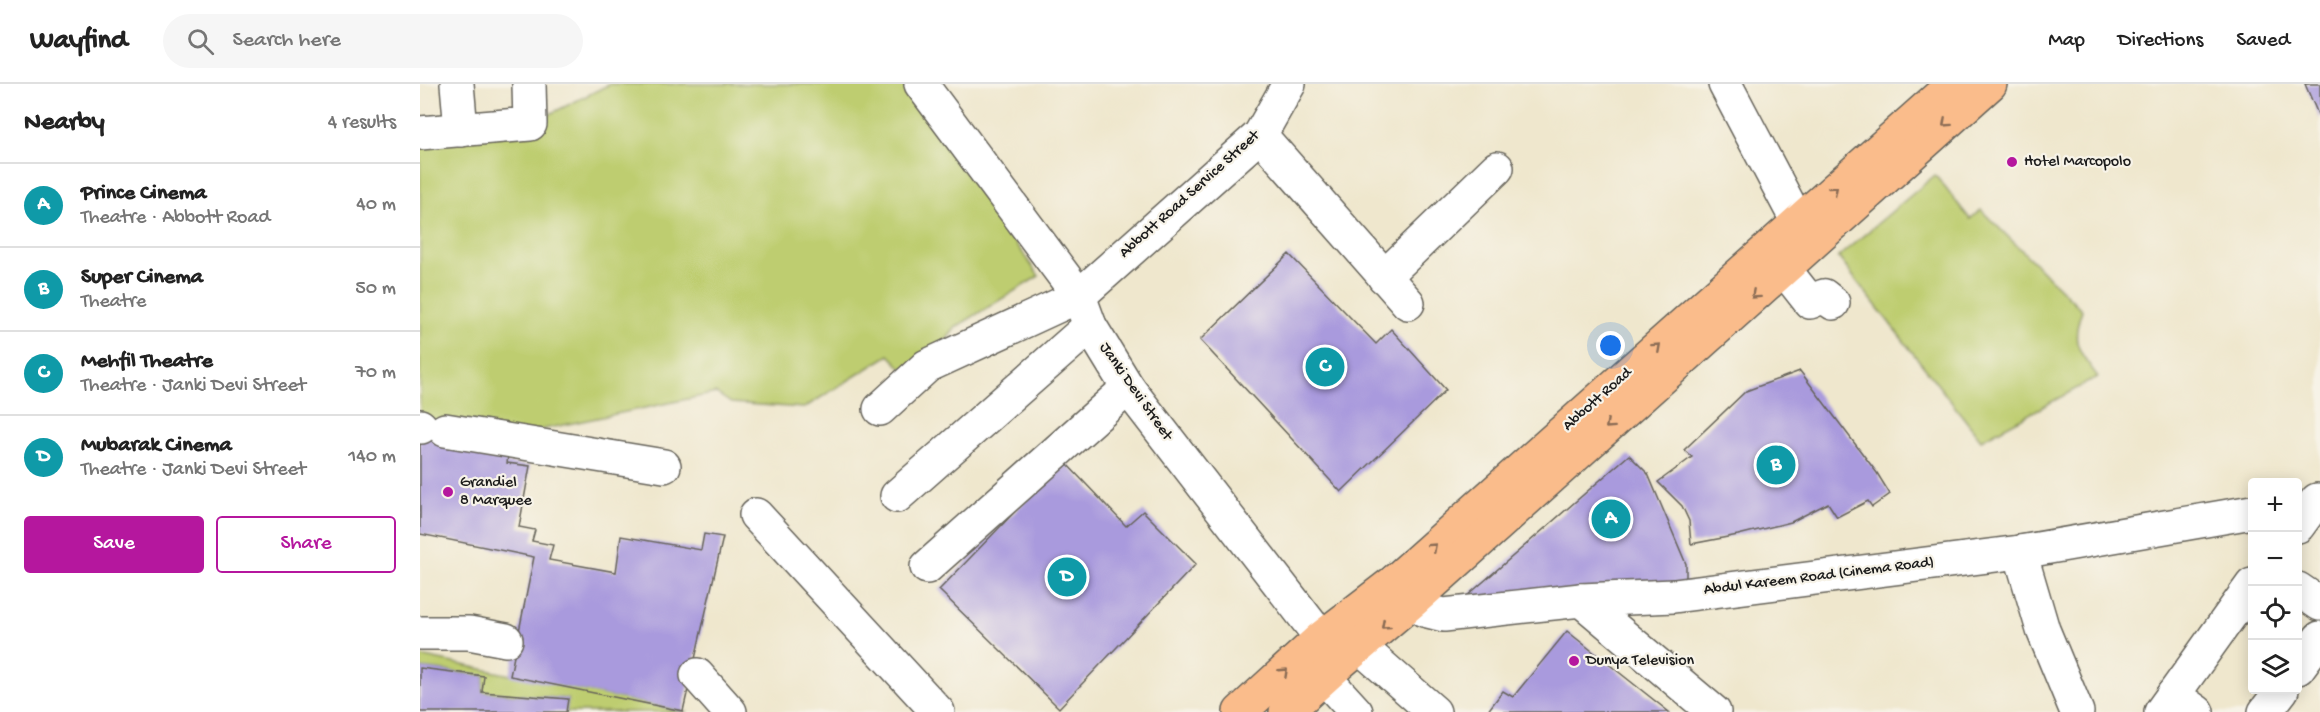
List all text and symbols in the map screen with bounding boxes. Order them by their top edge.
search box [163,14,583,68]
text: Wayfind [30,25,127,58]
icon: search [184,25,217,58]
text: Search here [232,28,341,54]
text: Map [2048,29,2085,54]
text: Directions [2118,29,2203,54]
text: Saved [2236,29,2290,54]
text: Nearby [24,108,105,139]
text: 4 results [328,112,396,135]
one-way arrow [1943,116,1953,127]
street label: Abbott Road Service Street [1116,126,1265,263]
place label: Hotel Marcopolo [2024,153,2131,172]
marker: Hotel Marcopolo [2005,155,2019,169]
text: Prince Cinema [81,181,207,207]
one-way arrow [1827,186,1837,197]
text: A [38,194,49,217]
text: 40 m [356,194,396,217]
text: Theatre · Abbott Road [81,207,270,230]
text: Super Cinema [81,265,203,291]
text: B [38,278,49,301]
text: 50 m [355,278,396,301]
one-way arrow [1751,288,1761,299]
text: Theatre [81,291,146,314]
your location [1596,331,1625,360]
street label: Janki Devi Street [1094,339,1177,446]
one-way arrow [1650,343,1660,354]
pin: C [1306,344,1344,390]
text: Mehfil Theatre [81,349,213,375]
text: C [38,362,49,385]
text: 70 m [355,362,396,385]
street label: Abbott Road [1560,363,1638,436]
text: Theatre · Janki Devi Street [81,375,306,398]
one-way arrow [1605,418,1616,429]
text: Mubarak Cinema [81,433,232,459]
pin: B [1756,442,1796,488]
text: D [37,446,50,469]
text: 140 m [348,446,396,469]
text: Theatre · Janki Devi Street [81,459,306,482]
place label: Grandiel 8 Marquee [460,474,533,511]
map controls [2248,478,2302,694]
button: + [2248,478,2302,532]
marker: Grandiel 8 Marquee [441,485,455,499]
pin: A [1592,496,1630,542]
button: Save [24,516,204,573]
button: Share [216,516,396,573]
button: − [2248,532,2302,586]
one-way arrow [1426,543,1437,554]
street label: Abdul Kareem Road (Cinema Road) [1703,553,1935,601]
pin: D [1048,554,1086,600]
button: locate [2248,586,2302,640]
one-way arrow [1381,618,1392,629]
button: layers [2248,640,2302,694]
place label: Dunya Television [1585,652,1694,671]
marker: Dunya Television [1567,654,1581,668]
one-way arrow [1276,669,1287,680]

